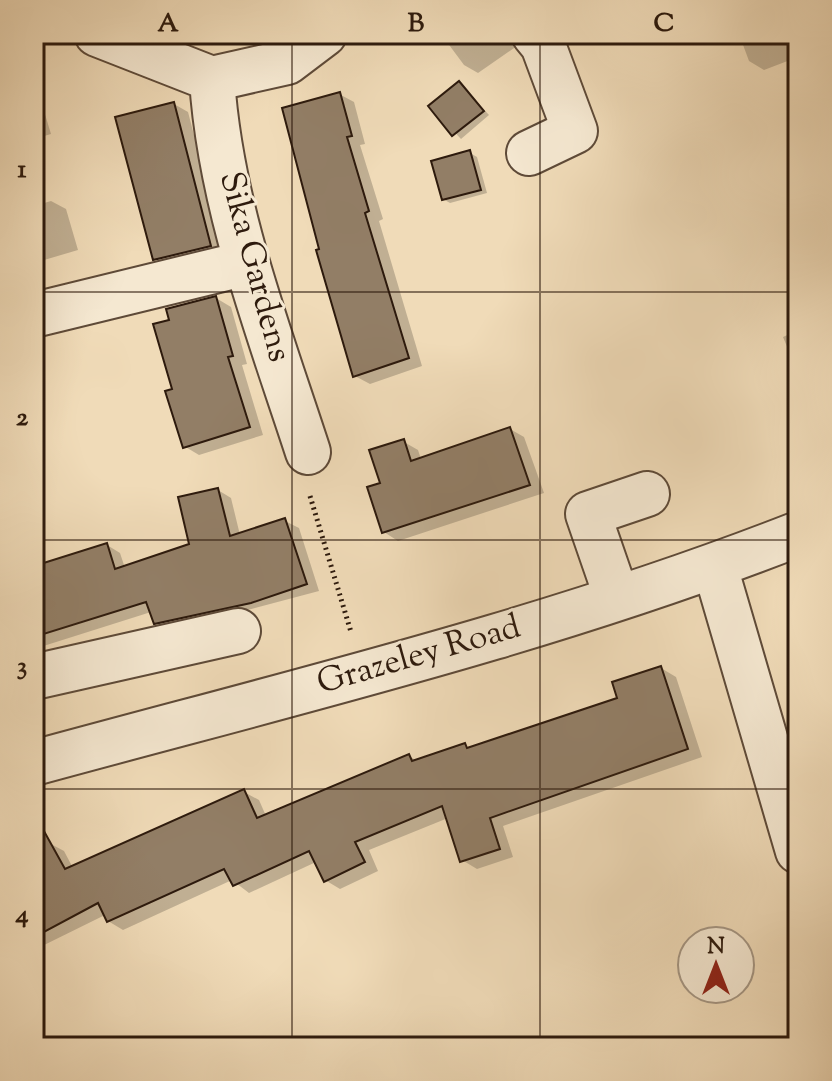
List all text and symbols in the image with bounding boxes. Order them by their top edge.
text: A [157,6,179,43]
text: B [408,6,425,43]
text: C [654,6,674,43]
text: 1 [18,152,27,189]
street label: Sika Gardens [205,166,303,368]
text: 2 [16,400,29,437]
street label: Grazeley Road [311,604,527,708]
text: 3 [17,649,27,686]
text: 4 [14,897,29,934]
north arrow [676,925,756,1005]
text: N [707,932,725,964]

